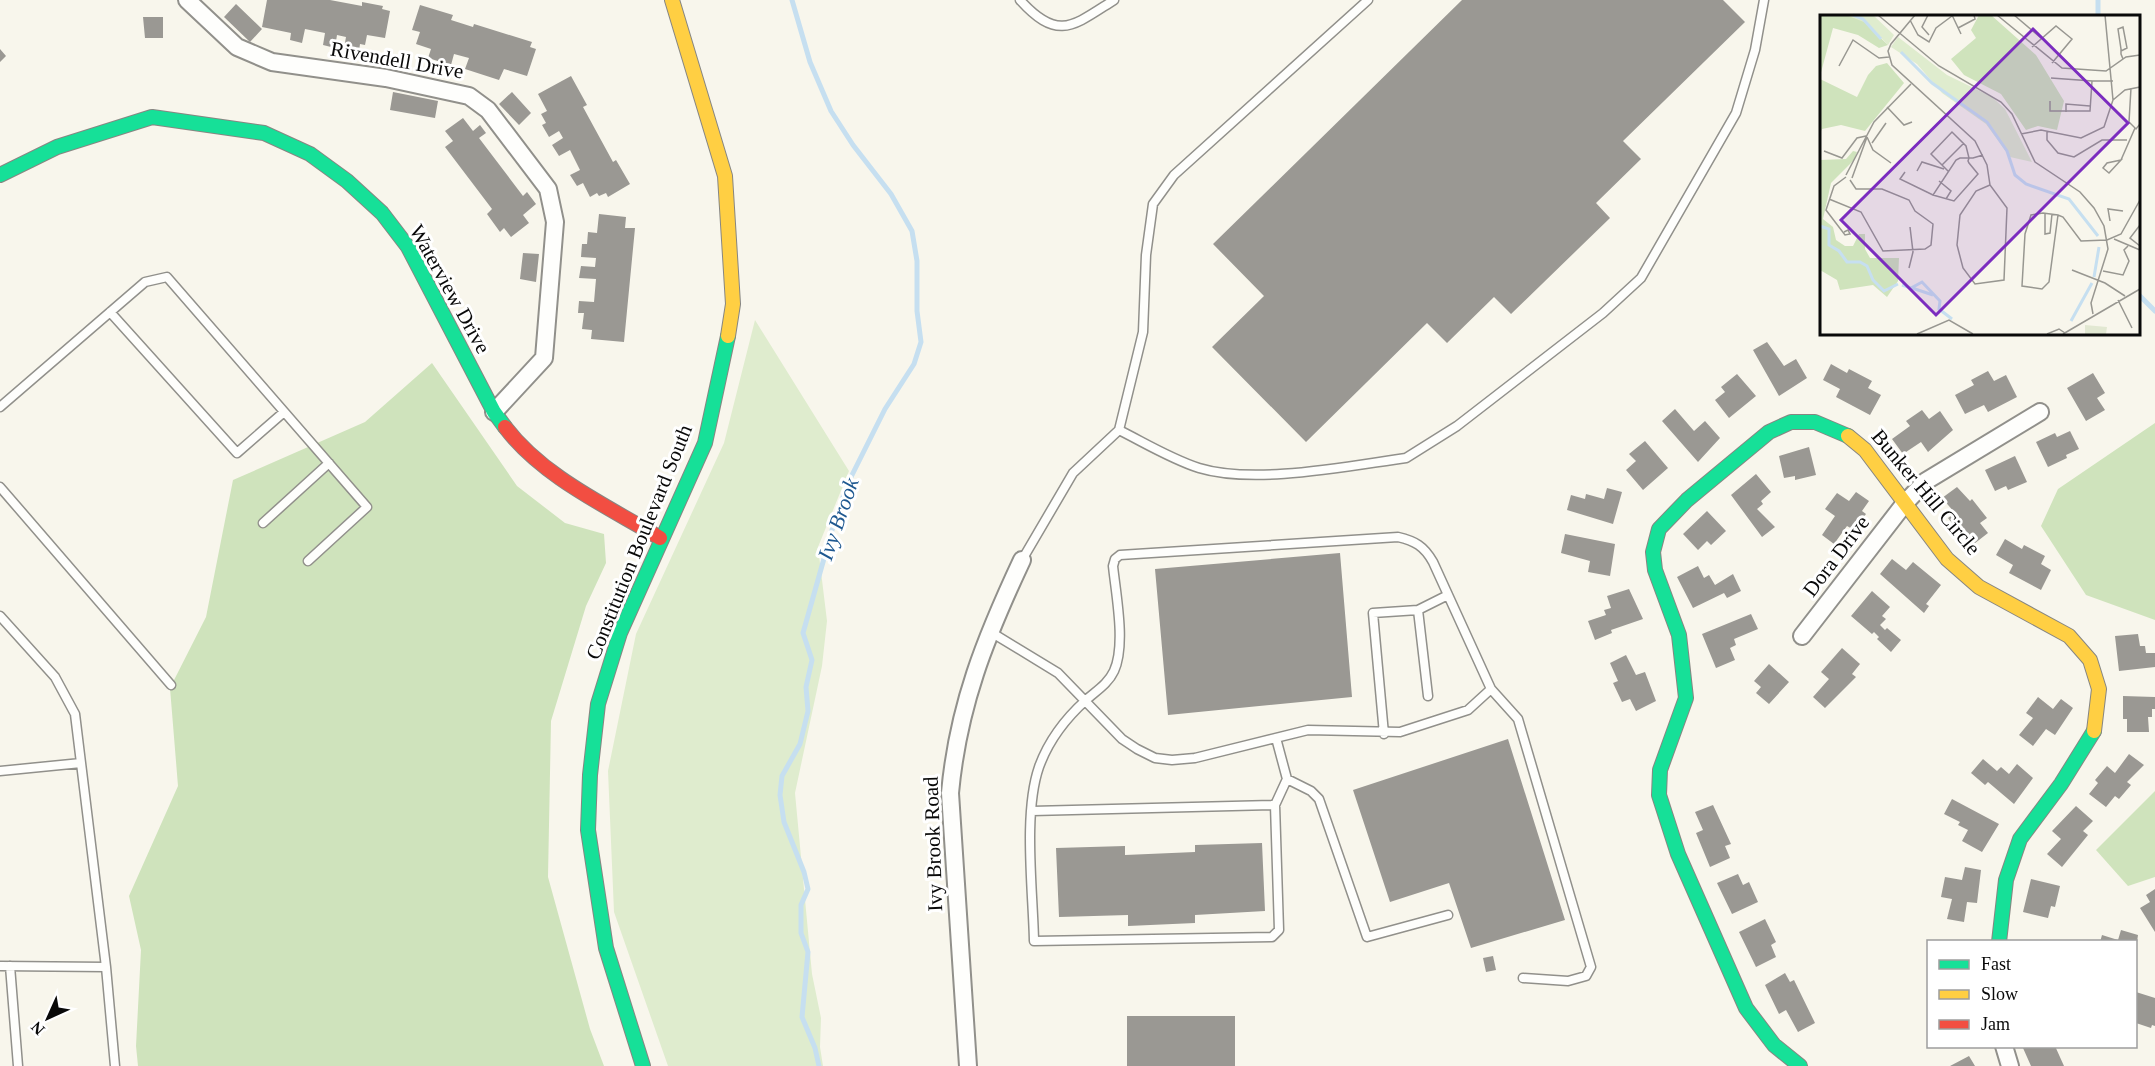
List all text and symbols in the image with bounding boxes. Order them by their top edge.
inset map [1820,15,2140,334]
street label: Rivendell Drive [329,36,465,84]
street label: Waterview Drive [405,220,495,358]
street label: Constitution Boulevard South [581,421,697,663]
street label: Bunker Hill Circle [1867,424,1985,560]
water label: Ivy Brook [812,473,864,564]
street label: Dora Drive [1798,511,1874,601]
street label: Ivy Brook Road [919,775,947,912]
legend [1927,940,2137,1048]
text: Fast [1981,954,2011,974]
text: Slow [1981,984,2018,1004]
north arrow [18,988,78,1048]
text: Jam [1981,1014,2010,1034]
text: N [27,1018,48,1038]

